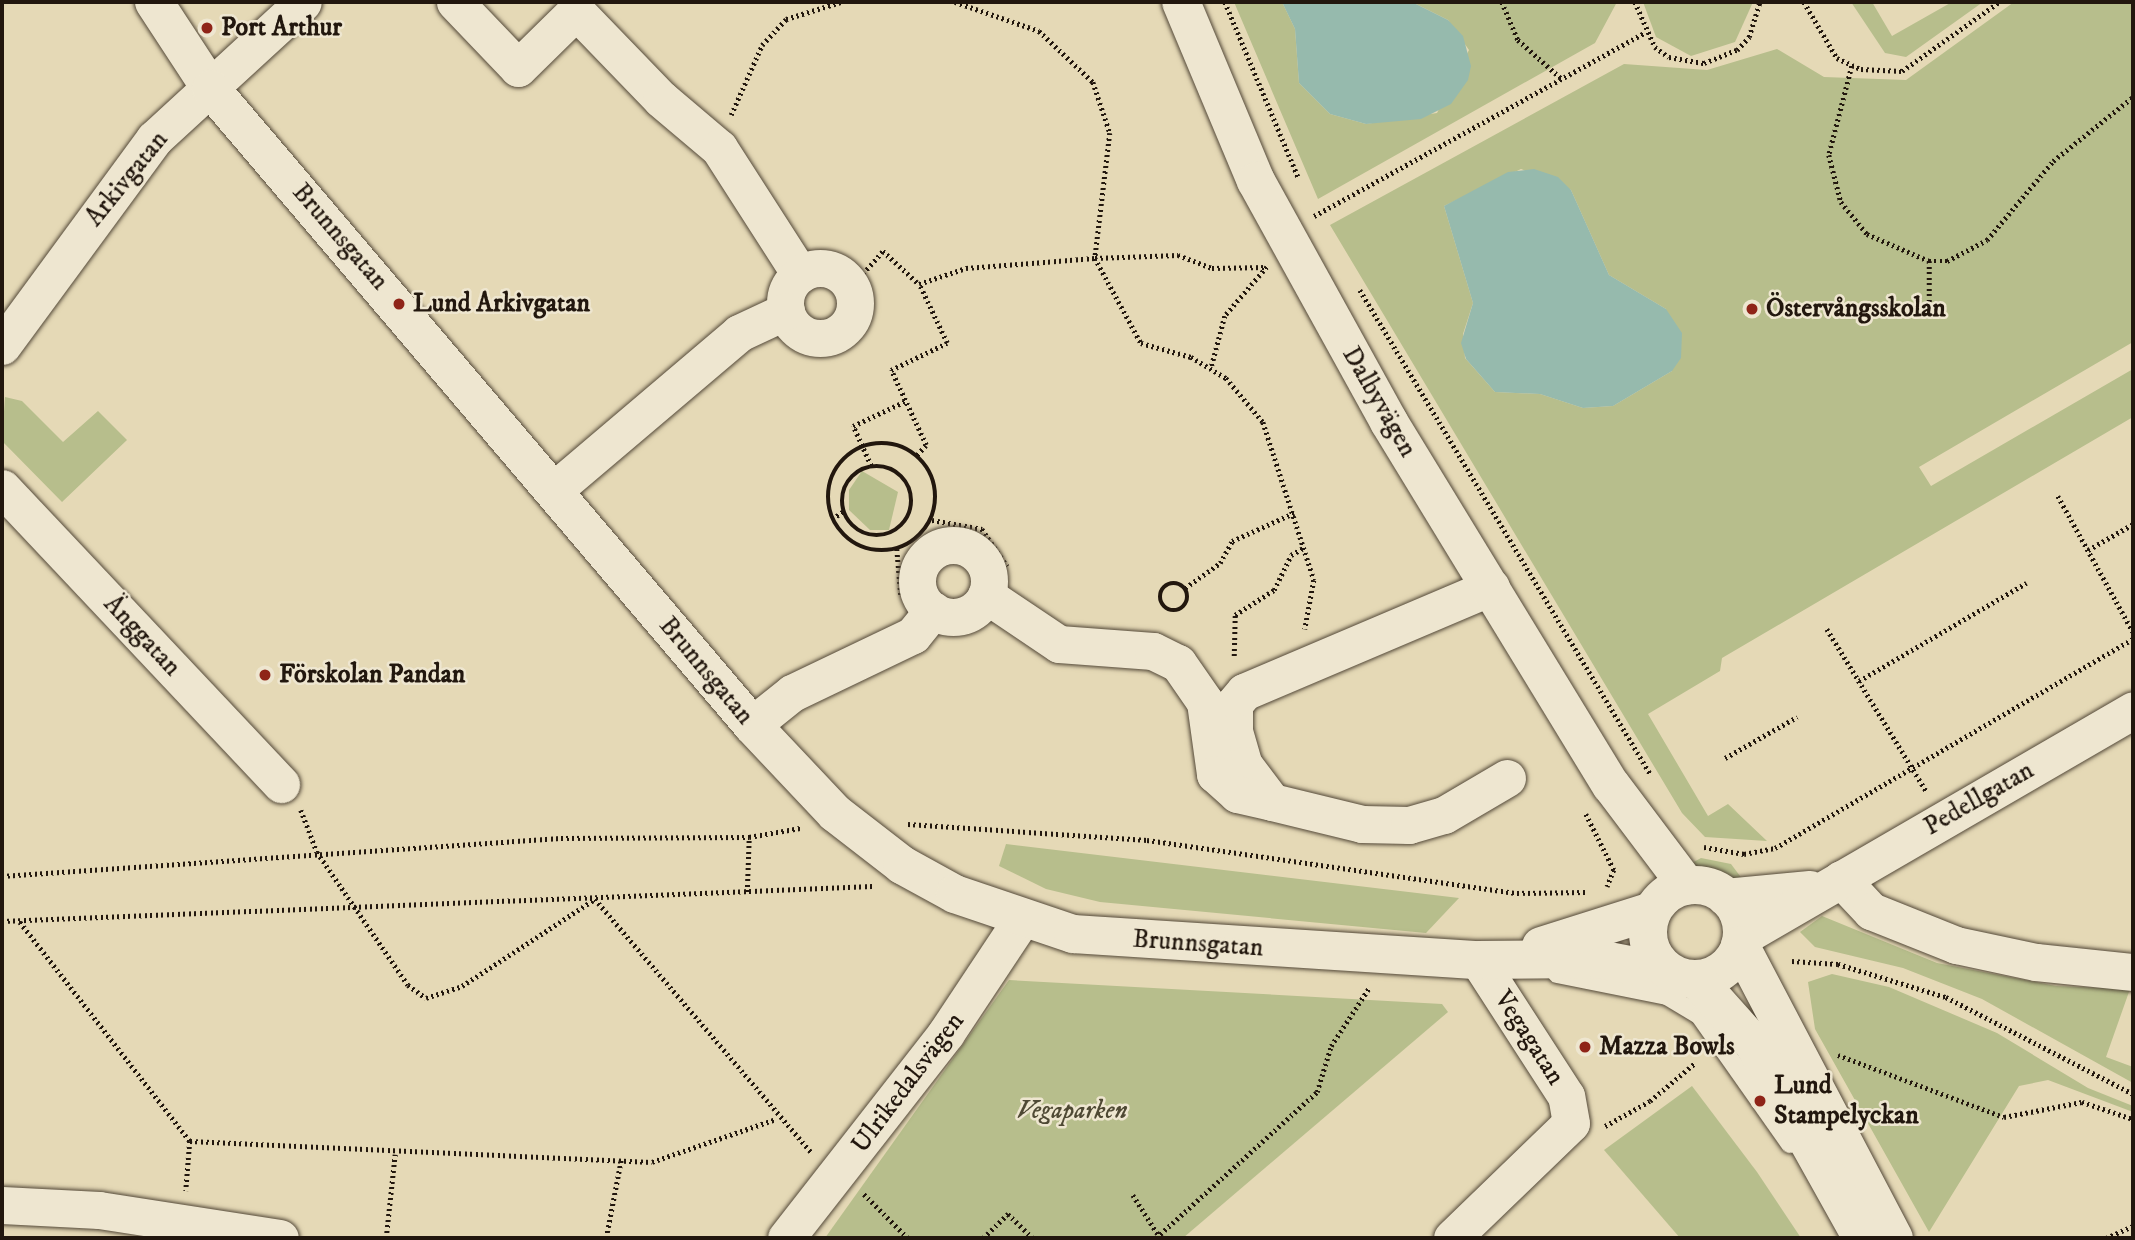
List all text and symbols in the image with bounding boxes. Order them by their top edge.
place label: Port Arthur [221,12,342,44]
marker: Port Arthur [199,20,215,36]
street label: Arkivgatan [79,125,175,233]
street label: Brunnsgatan [285,177,395,297]
place label: Lund Arkivgatan [413,288,590,320]
place label: Östervångsskolan [1766,293,1946,325]
marker: Lund Arkivgatan [391,296,407,312]
marker: Östervångsskolan [1744,301,1760,317]
street label: Dalbyvägen [1335,341,1423,463]
street label: Änggatan [97,589,187,683]
street label: Brunnsgatan [652,611,760,731]
place label: Förskolan Pandan [279,659,465,691]
marker: Förskolan Pandan [257,667,273,683]
street label: Pedellgatan [1919,755,2039,843]
street label: Brunnsgatan [1132,924,1264,964]
street label: Vegagatan [1487,985,1571,1091]
street label: Ulrikedalsvägen [845,1007,971,1159]
place label: Mazza Bowls [1599,1031,1735,1063]
marker: Mazza Bowls [1577,1039,1593,1055]
place label: Lund Stampelyckan [1774,1070,1919,1132]
marker: Lund Stampelyckan [1752,1093,1768,1109]
park label: Vegaparken [1017,1095,1127,1127]

